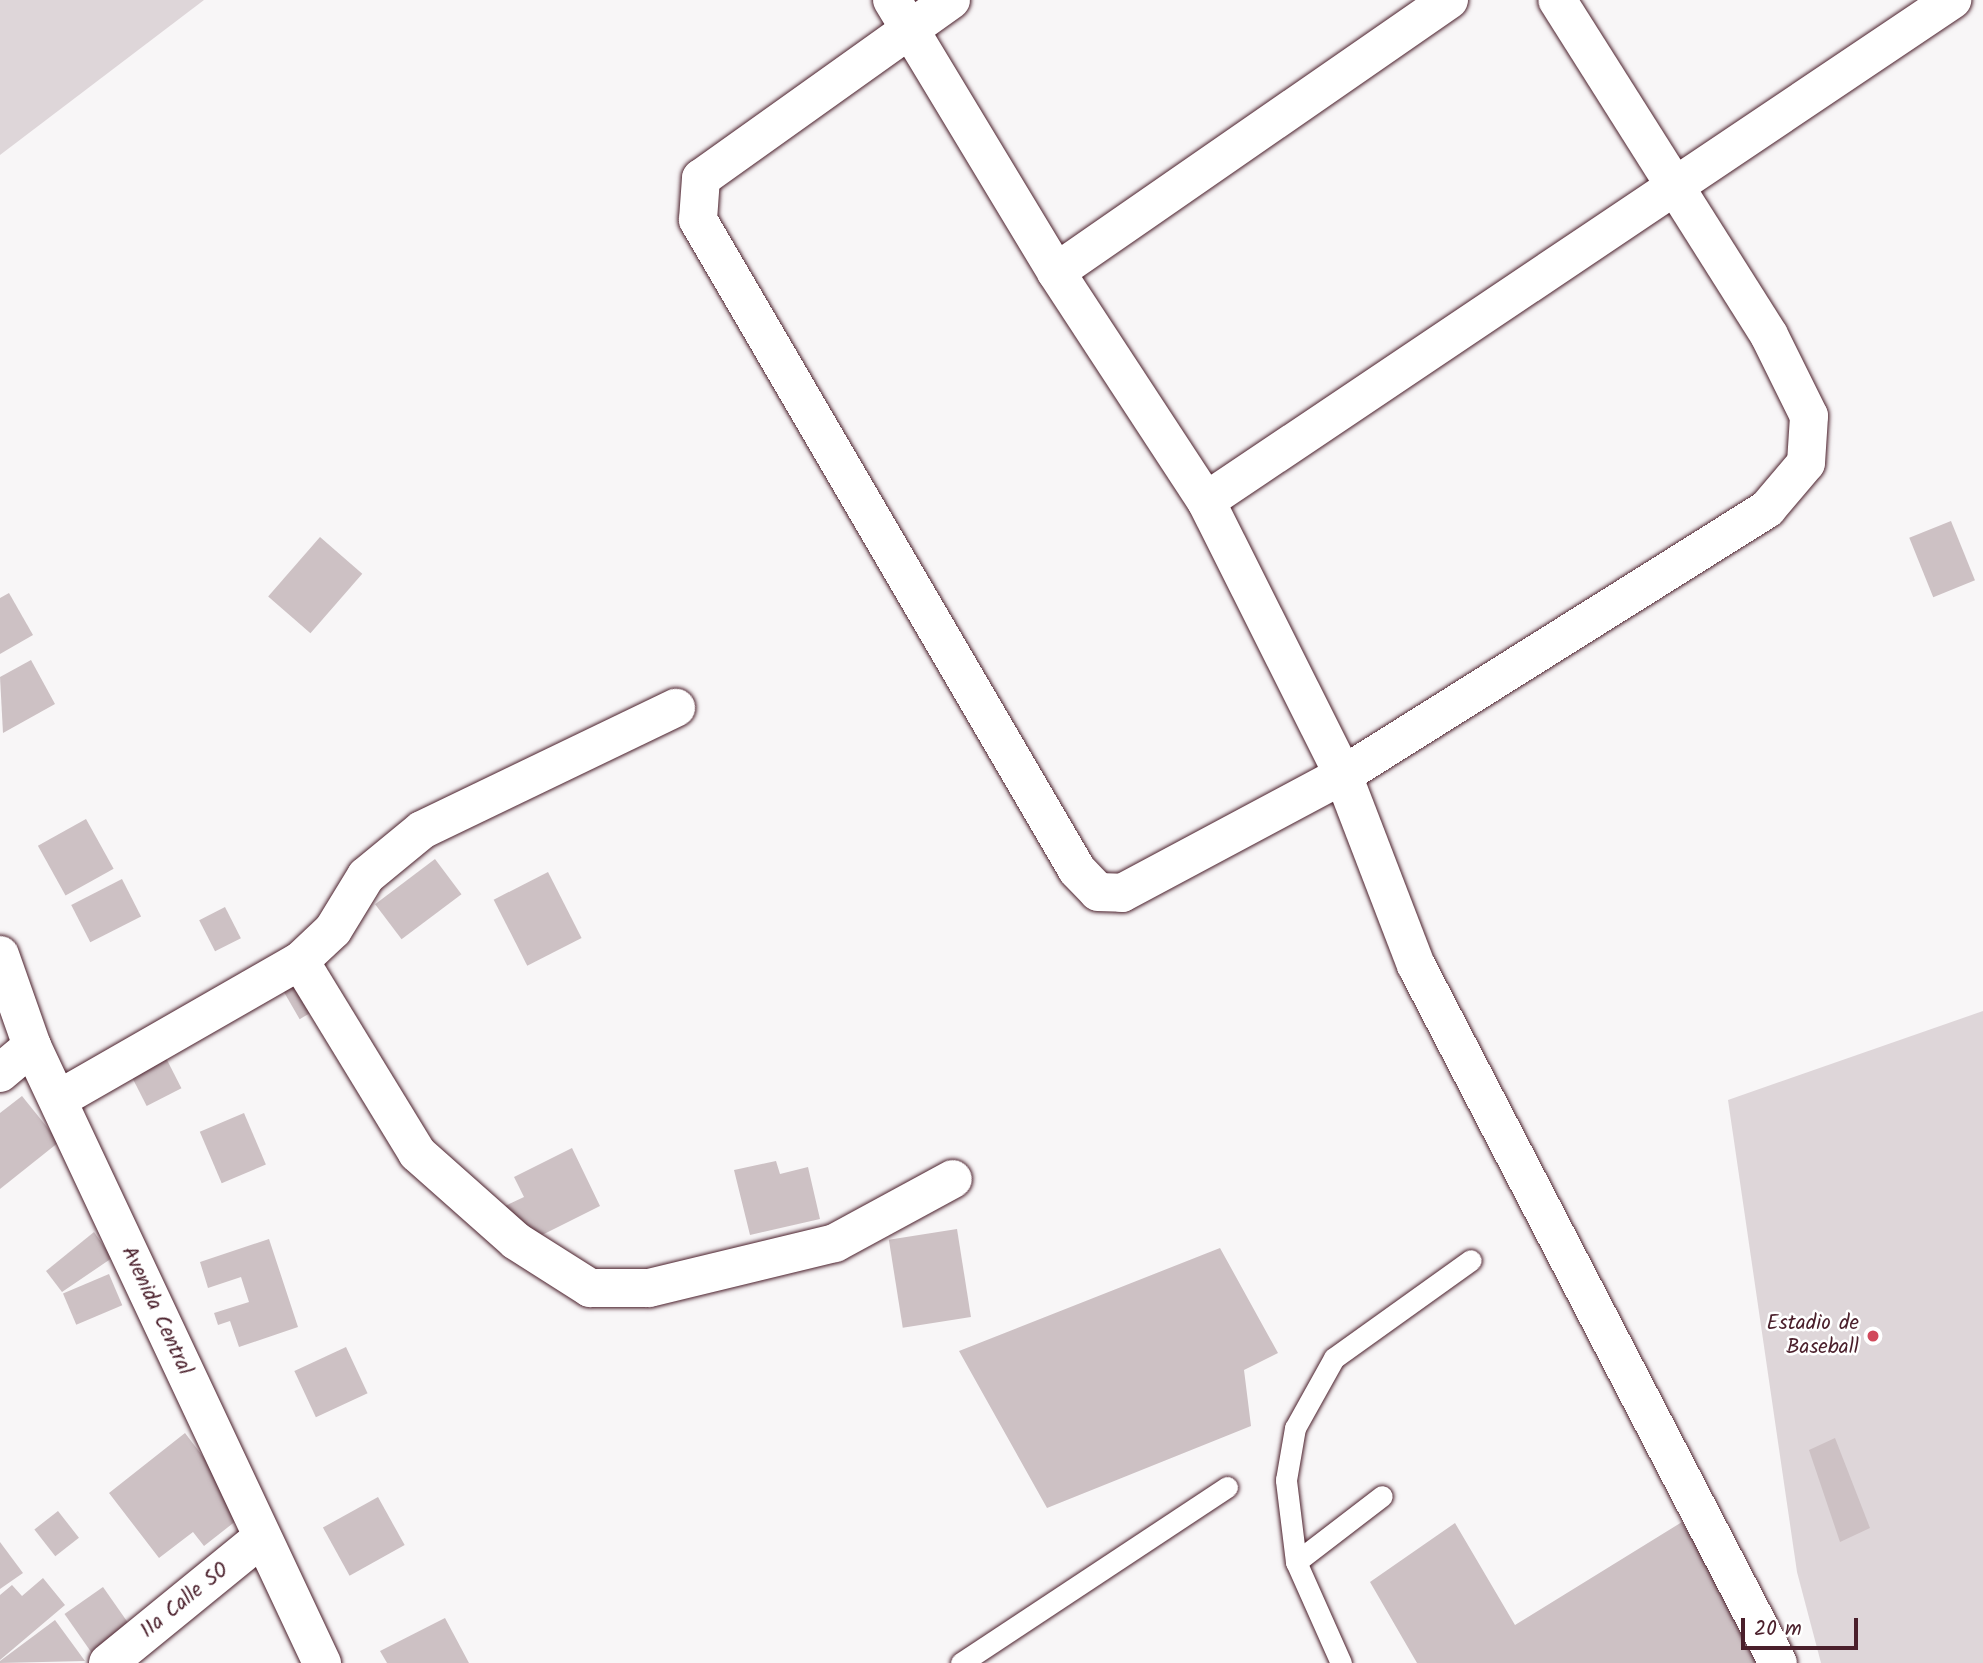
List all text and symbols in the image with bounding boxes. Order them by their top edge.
street label: Avenida Central [115,1243,197,1379]
place label: Estadio de Baseball [1766,1311,1859,1361]
marker: Estadio de Baseball [1865,1328,1881,1344]
street label: 11a Calle SO [136,1558,234,1644]
scale bar [1745,1604,1862,1648]
text: 20 m [1754,1613,1802,1646]

